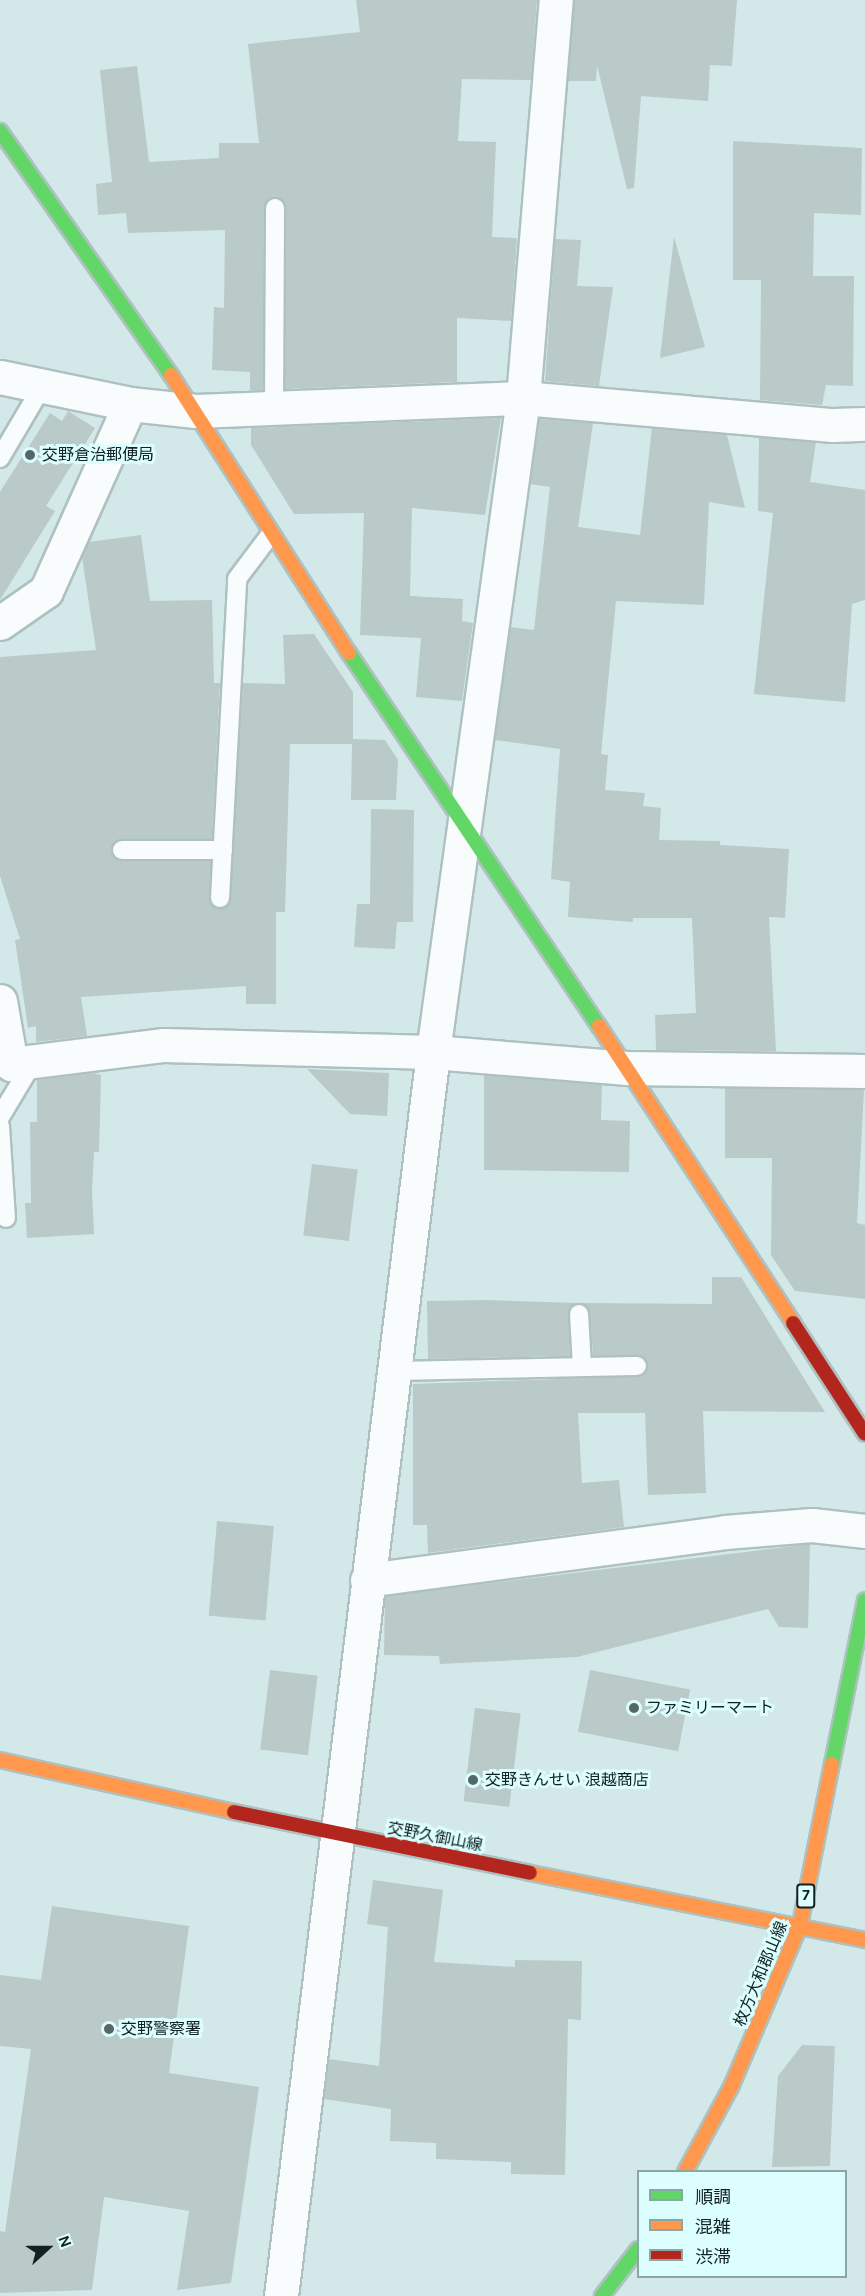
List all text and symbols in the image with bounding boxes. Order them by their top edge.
place label: 交野倉治郵便局 [42,445,154,465]
marker: 交野倉治郵便局 [23,448,37,462]
place label: ファミリーマート [646,1698,774,1718]
marker: ファミリーマート [627,1701,641,1715]
place label: 交野きんせい 浪越商店 [485,1770,649,1790]
marker: 交野きんせい 浪越商店 [466,1773,480,1787]
street label: 交野久御山線 [386,1818,484,1856]
road number: 7 [796,1884,816,1908]
street label: 枚方大和郡山線 [730,1919,792,2029]
place label: 交野警察署 [121,2019,201,2039]
marker: 交野警察署 [102,2022,116,2036]
legend [637,2170,847,2278]
text: 順調 [695,2186,731,2208]
text: 混雑 [695,2216,731,2238]
north arrow [18,2218,78,2278]
text: N [54,2233,76,2250]
text: 渋滞 [695,2246,731,2268]

